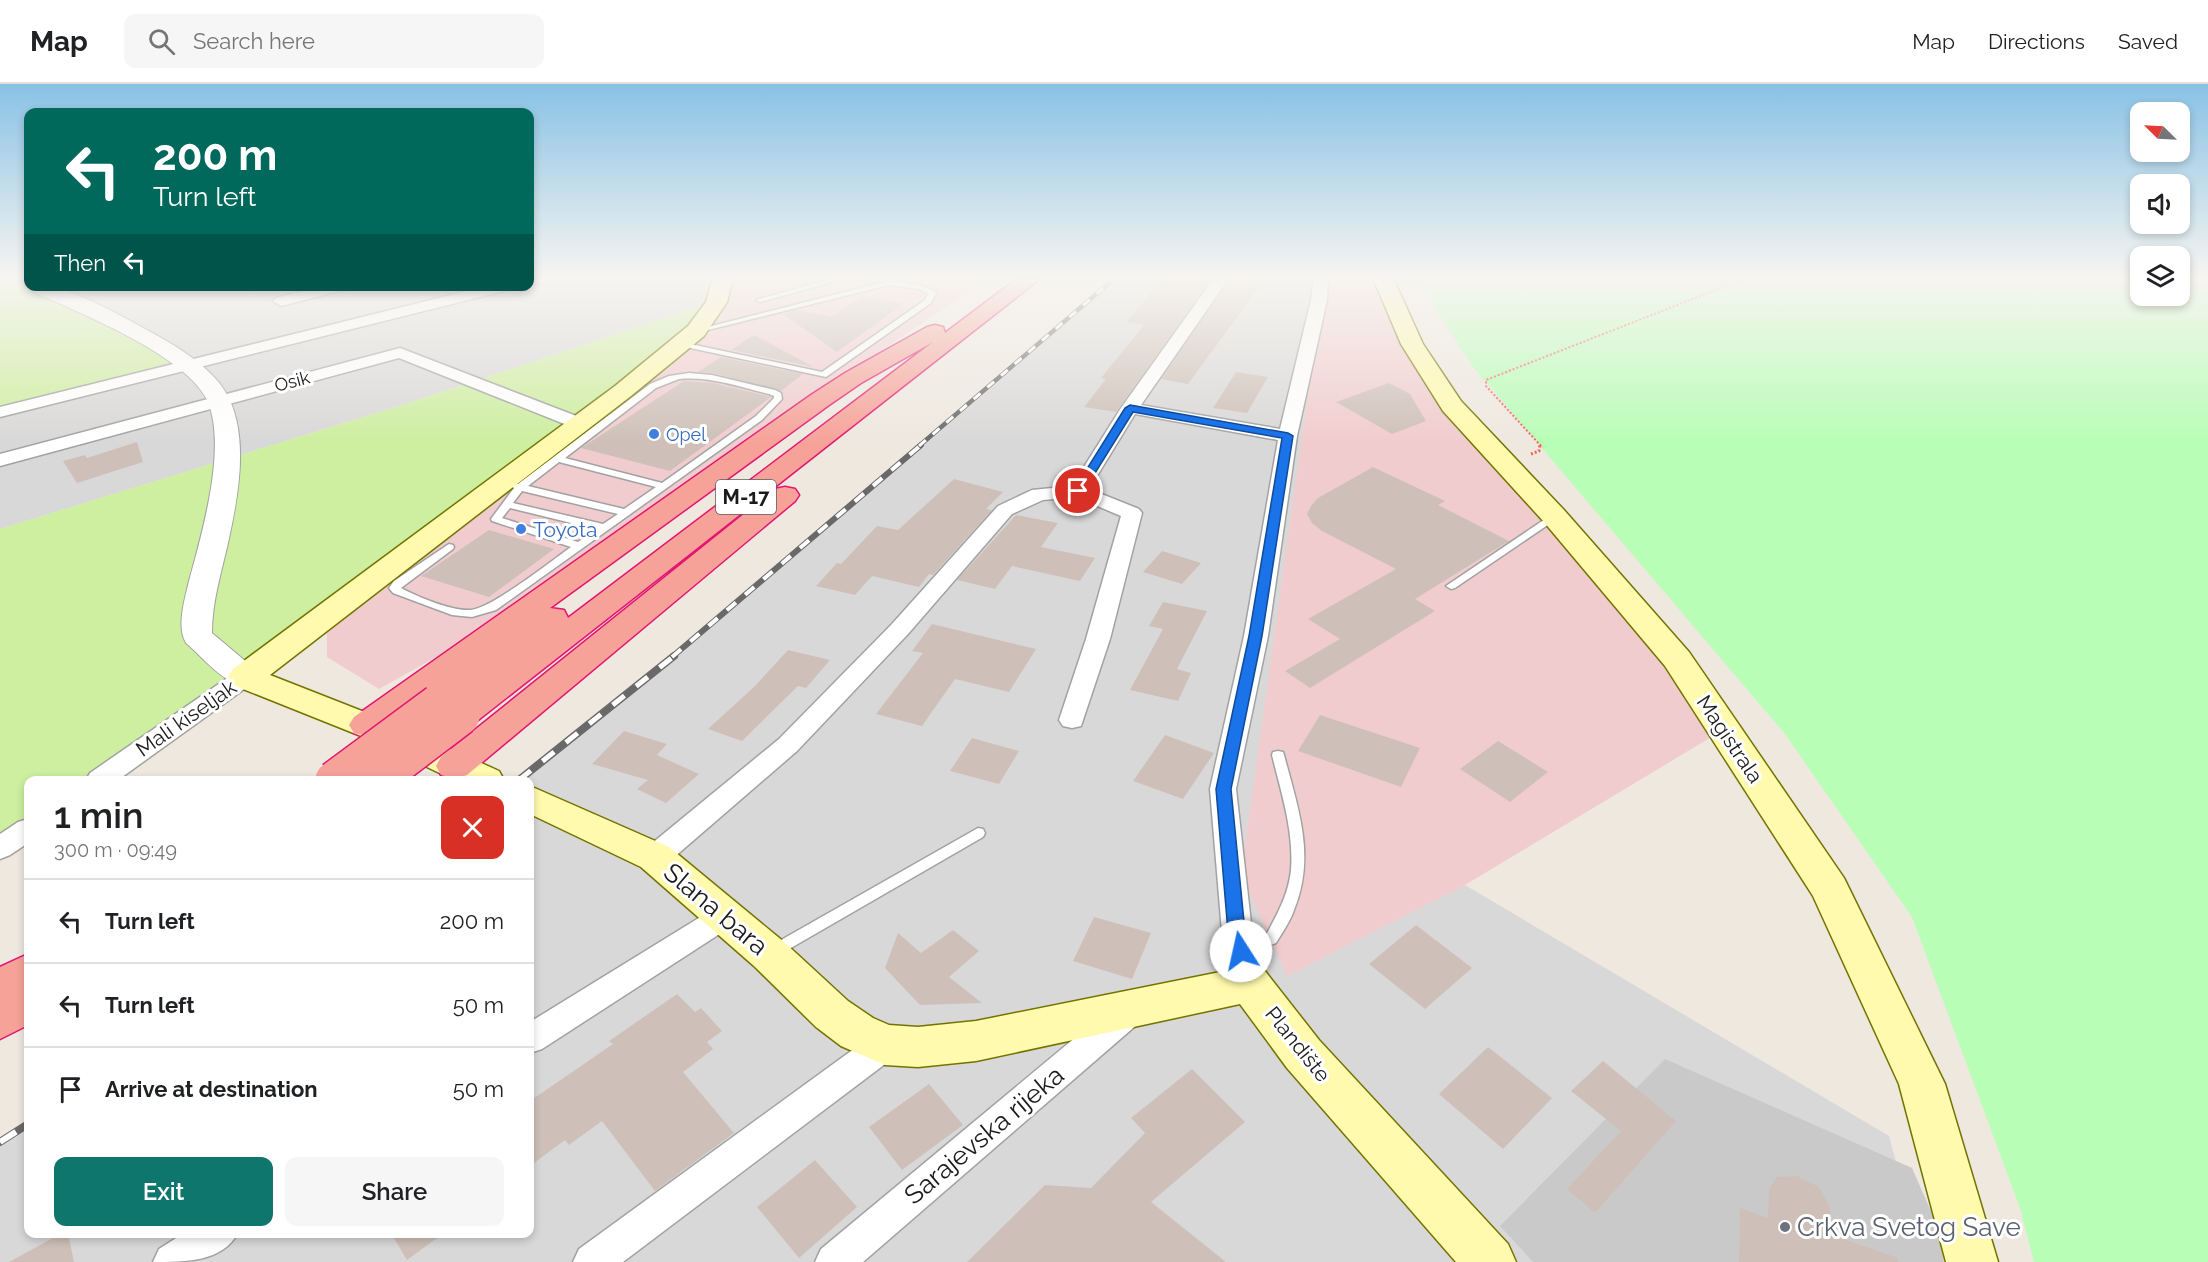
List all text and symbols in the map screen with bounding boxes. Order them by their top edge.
search box [124,14,544,68]
text: Map [30,25,88,58]
icon: search [145,25,178,58]
text: Search here [193,28,315,54]
text: Map [1912,29,1955,54]
text: Directions [1988,29,2085,54]
text: Saved [2118,29,2178,54]
north arrow [2130,102,2190,162]
map controls [2130,102,2190,306]
text: 200 m [153,131,277,180]
icon: left [54,132,132,210]
button: sound [2130,174,2190,234]
text: Turn left [153,181,256,212]
icon: left [118,246,151,279]
button: layers [2130,246,2190,306]
text: Then [54,250,106,276]
street label: Osik [272,366,312,396]
place label: Opel [666,424,706,445]
marker: Opel [647,427,661,441]
pin [1052,465,1103,516]
icon: arrive [1061,474,1094,507]
road number: M-17 [716,480,776,514]
place label: Toyota [533,517,597,542]
marker: Toyota [514,522,528,536]
street label: Mali kiseljak [131,674,241,762]
street label: Magistrala [1692,690,1768,788]
text: 1 min [54,794,143,836]
button: close [441,796,504,859]
text: 300 m · 09:49 [54,838,177,862]
street label: Slana bara [658,857,774,961]
icon: left [54,905,87,938]
text: Turn left [105,908,195,934]
text: 200 m [440,908,504,934]
position arrow [1209,919,1273,983]
icon: left [54,989,87,1022]
text: Turn left [105,992,195,1018]
text: 50 m [453,992,504,1018]
street label: Plandište [1260,1001,1336,1087]
street label: Sarajevska rijeka [898,1060,1070,1210]
icon: arrive [54,1073,87,1106]
text: Arrive at destination [105,1076,318,1102]
text: 50 m [453,1076,504,1102]
button: Exit [54,1157,273,1226]
button: Share [285,1157,504,1226]
place label: Crkva Svetog Save [1797,1212,2021,1242]
marker: Crkva Svetog Save [1778,1220,1792,1234]

